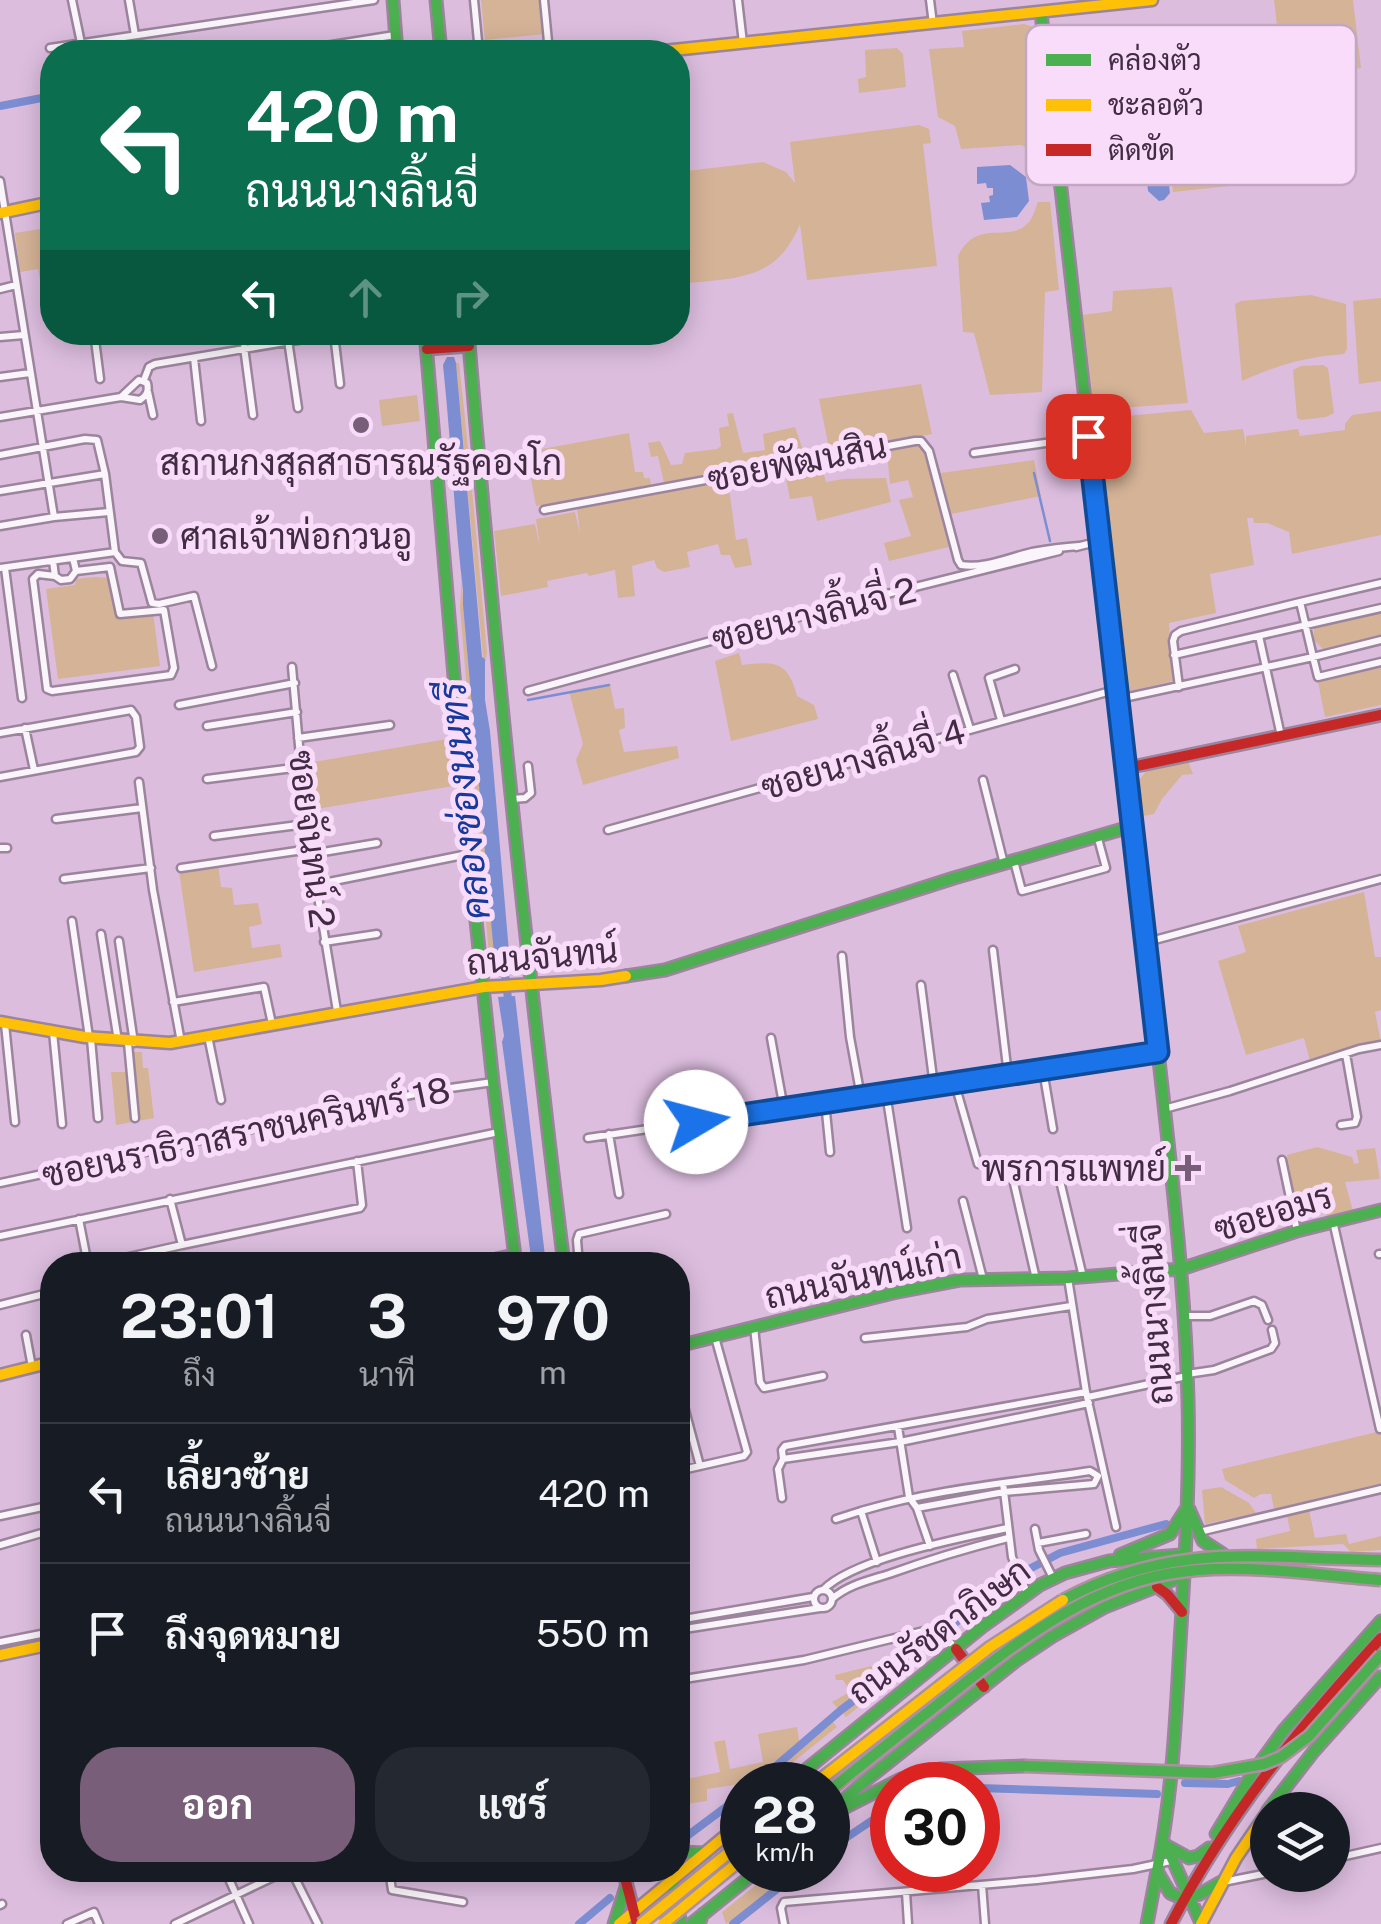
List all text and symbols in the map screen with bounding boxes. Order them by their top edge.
legend [1026,25,1356,185]
text: คล่องตัว [1108,42,1202,76]
text: 420 m [245,75,459,158]
icon: left [80,80,210,210]
text: ชะลอตัว [1108,87,1204,121]
text: ติดขัด [1108,132,1175,166]
text: ถนนนางลิ้นจี่ [245,164,479,217]
icon: left [233,270,288,325]
icon: ahead [338,270,393,325]
icon: right [443,270,498,325]
pin [1046,394,1131,479]
icon: arrive [1061,409,1116,464]
marker: สถานกงสุลสาธารณรัฐคองโก [350,414,372,436]
street label: ซอยพัฒนสิน [704,425,890,499]
place label: สถานกงสุลสาธารณรัฐคองโก [160,440,562,487]
place label: ศาลเจ้าพ่อกวนอู [180,514,412,561]
marker: ศาลเจ้าพ่อกวนอู [149,525,171,547]
street label: ซอยนางลิ้นจี่ 2 [705,559,920,659]
water label: คลองช่องนนทรี [429,678,499,922]
street label: ซอยนางลิ้นจี่ 4 [754,700,970,808]
street label: ซอยจันทน์ 2 [281,748,345,930]
street label: ถนนจันทน์ [464,927,619,983]
street label: ซอยนราธิวาสราชนครินทร์ 18 [38,1067,454,1195]
position arrow [644,1070,748,1174]
place label: พรการแพทย์ [981,1146,1166,1189]
marker: พรการแพทย์ [1175,1155,1201,1181]
street label: ซอยอมร [1209,1175,1337,1249]
street label: ถนนนางลิ้นจี่ [1117,1222,1181,1407]
street label: ถนนจันทน์เก่า [761,1233,965,1317]
text: 23:01 [120,1281,279,1352]
text: 3 [367,1281,407,1352]
text: 970 [496,1283,610,1354]
text: m [539,1354,567,1391]
text: ถึง [183,1356,216,1393]
text: นาที [359,1356,416,1393]
text: เลี้ยวซ้าย [165,1453,310,1498]
icon: left [80,1466,135,1521]
text: 420 m [538,1471,650,1516]
text: ถนนนางลิ้นจี่ [165,1502,332,1539]
street label: ถนนรัชดาภิเษก [840,1549,1038,1713]
icon: arrive [80,1606,135,1661]
text: 550 m [536,1611,650,1656]
text: ถึงจุดหมาย [165,1613,341,1658]
button: ออก [80,1747,355,1862]
button: แชร์ [375,1747,650,1862]
speed limit sign: 30 [870,1762,1000,1892]
text: 28 [752,1785,818,1844]
map controls [1250,1792,1350,1892]
button: layers [1250,1792,1350,1892]
text: km/h [756,1837,814,1867]

